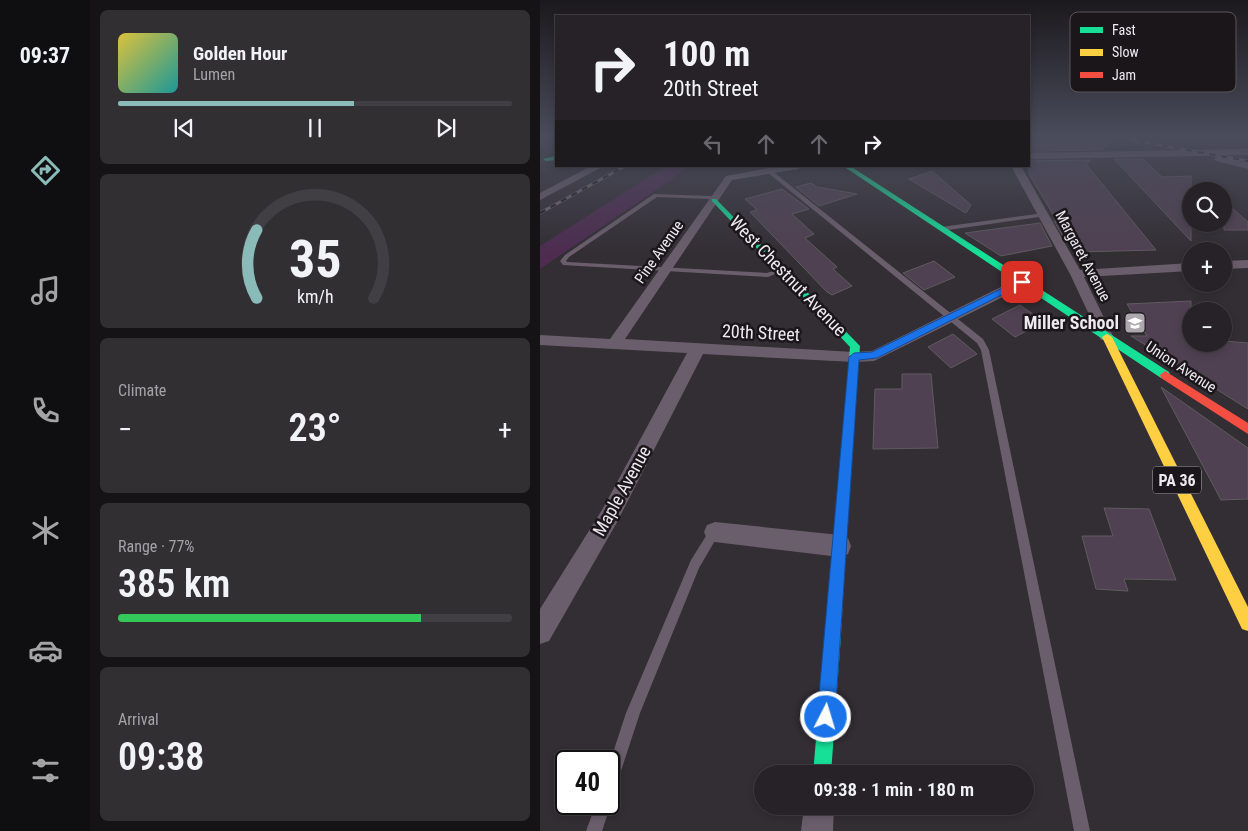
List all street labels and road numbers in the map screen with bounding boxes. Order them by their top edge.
street label: Margaret Avenue [1052,208,1114,304]
street label: West Chestnut Avenue [726,211,851,340]
street label: Pine Avenue [631,217,687,287]
street label: 20th Street [721,320,801,345]
street label: Union Avenue [1142,338,1220,396]
street label: Maple Avenue [588,442,655,539]
road number: PA 36 [1153,466,1201,494]

